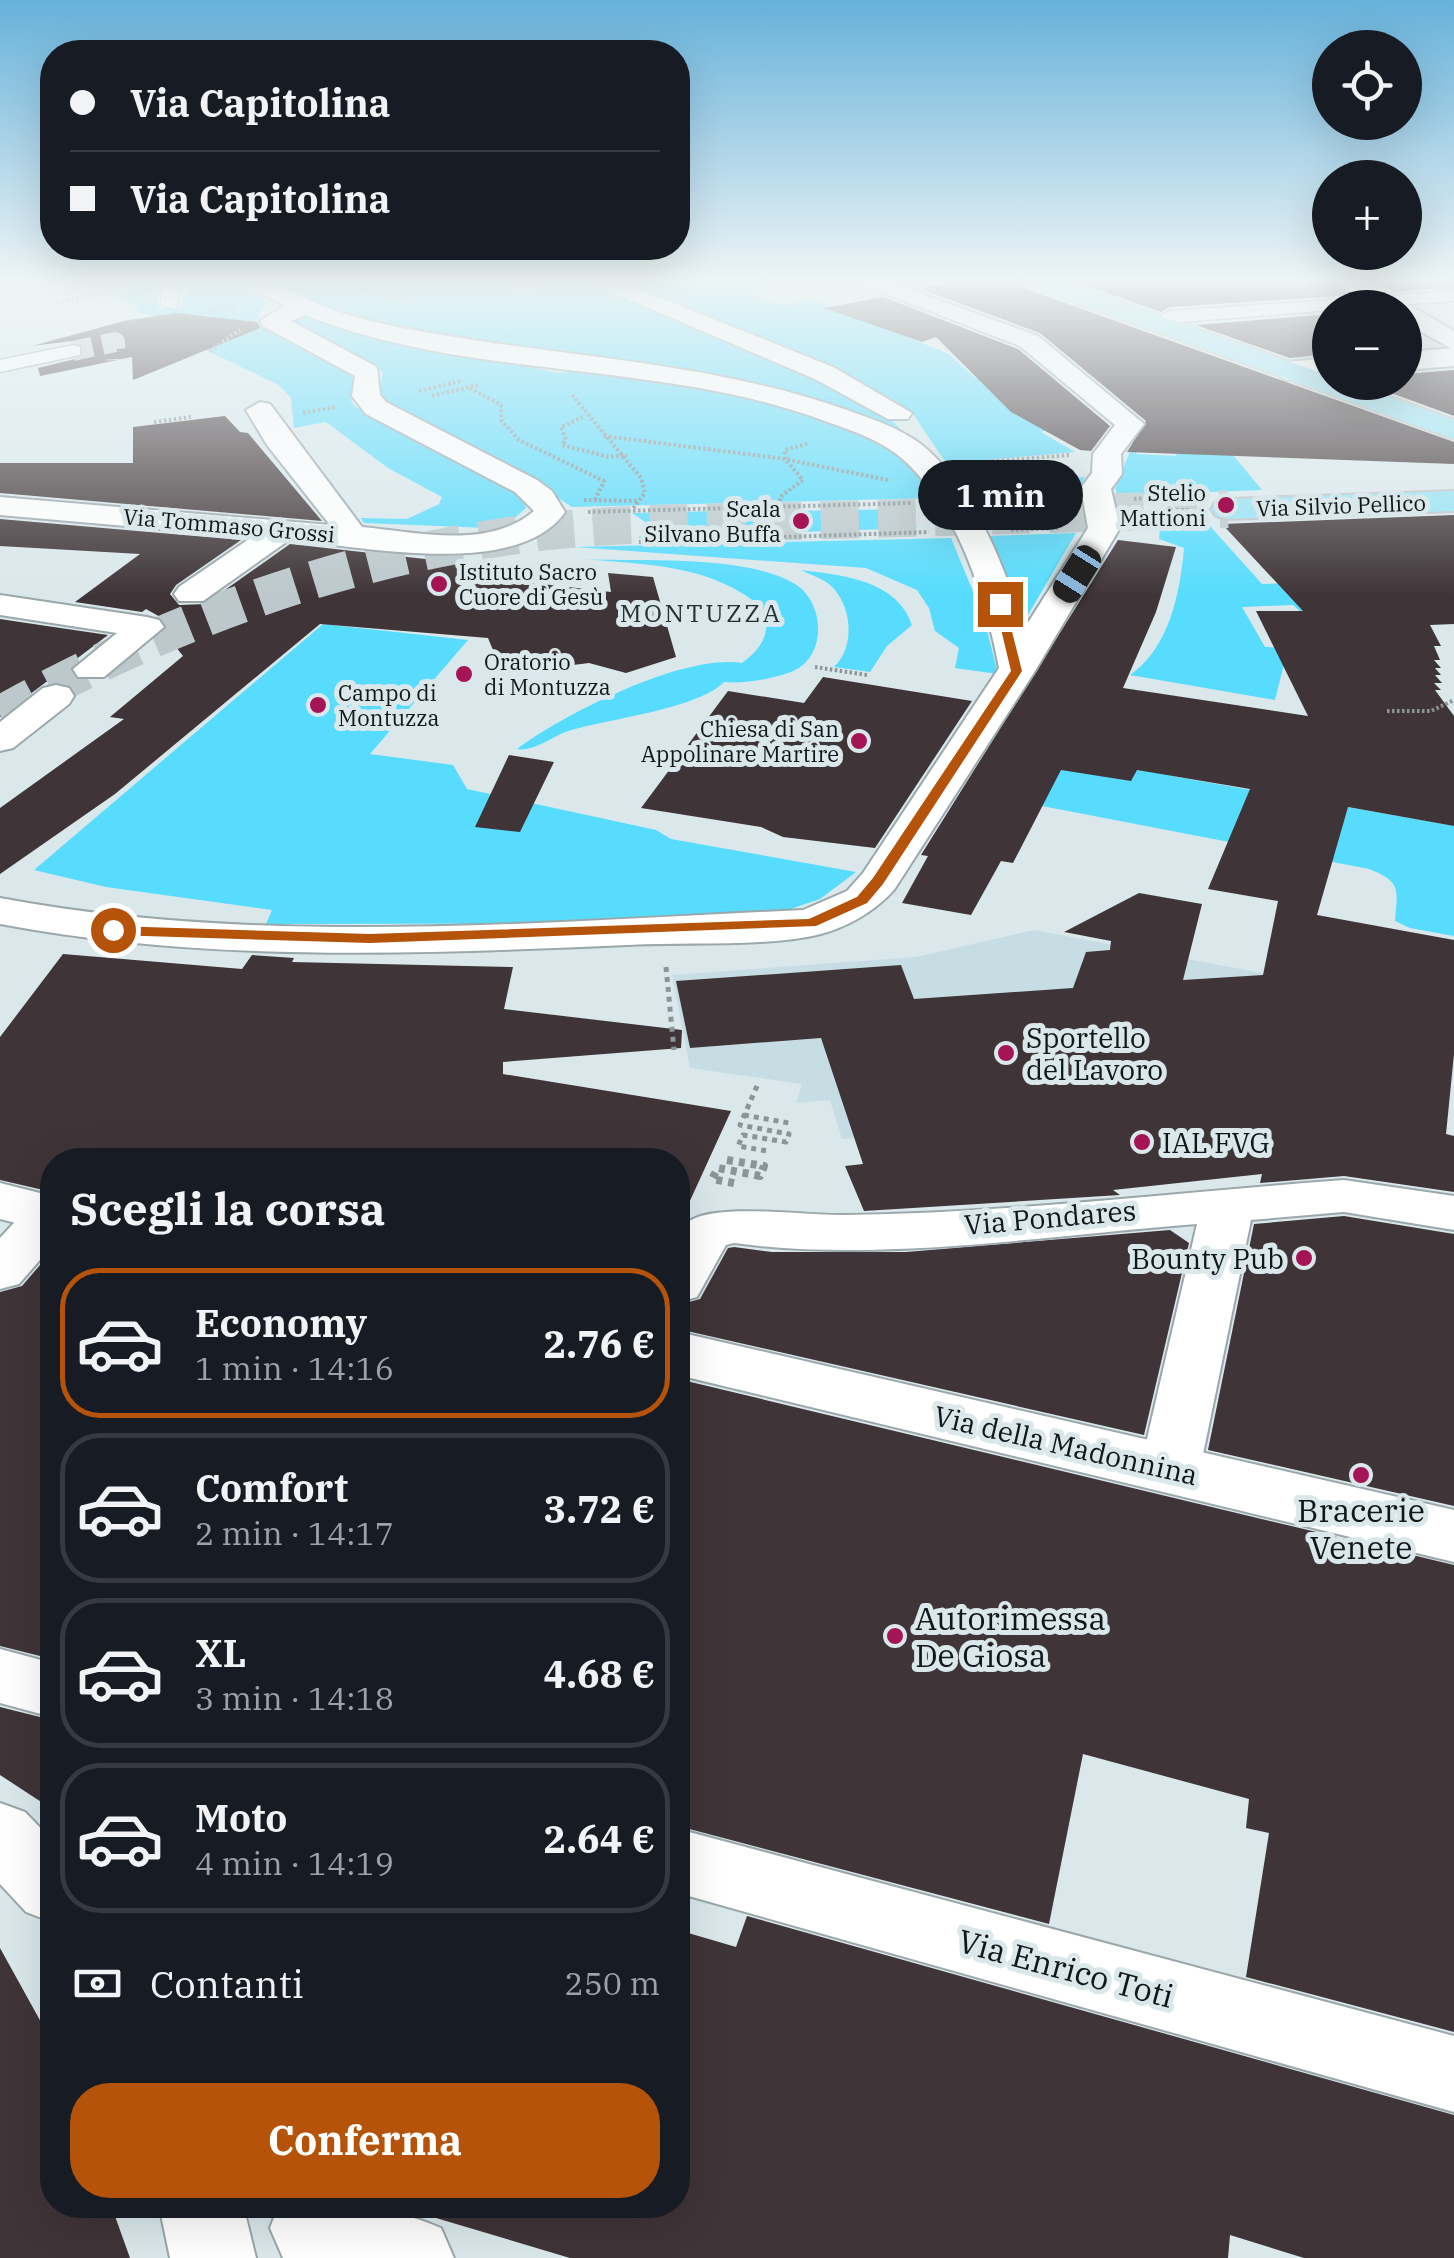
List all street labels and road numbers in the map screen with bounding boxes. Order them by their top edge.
street label: Via Silvio Pellico [1256,488,1426,522]
street label: Via Tommaso Grossi [122,501,336,549]
street label: Via Pondares [962,1191,1138,1243]
street label: Via della Madonnina [931,1397,1201,1493]
street label: Via Enrico Toti [954,1919,1178,2017]

